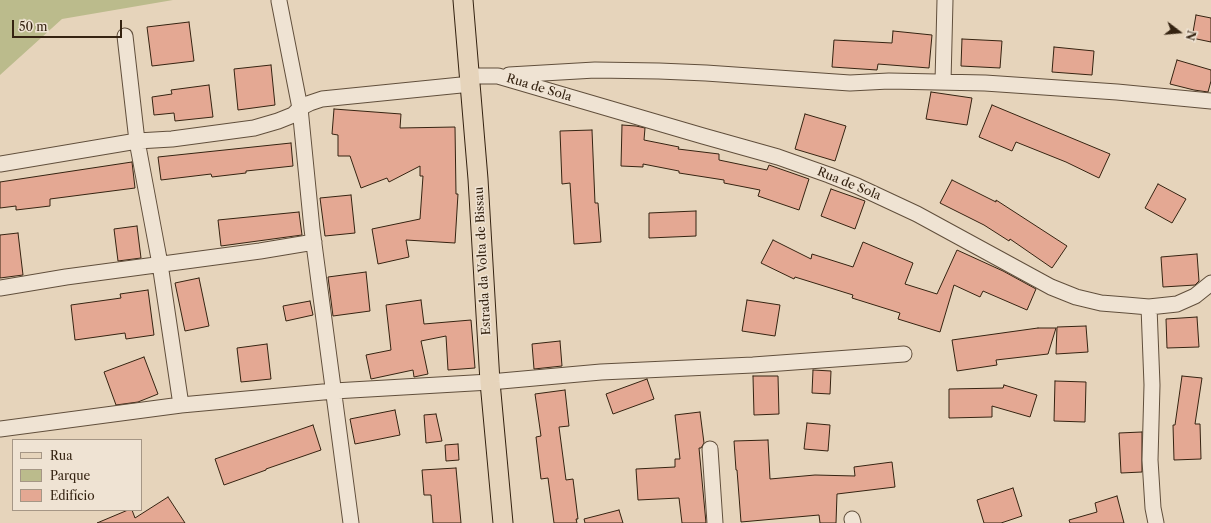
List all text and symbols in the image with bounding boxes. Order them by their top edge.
scale bar [14,12,124,38]
north arrow [1159,12,1199,52]
text: 50 m [19,19,48,34]
text: N [1182,29,1199,42]
street label: Rua de Sola [505,71,573,105]
street label: Rua de Sola [815,165,883,203]
street label: Estrada da Volta de Bissau [472,187,494,335]
legend [12,439,142,511]
text: Rua [50,448,73,463]
text: Parque [50,468,90,483]
text: Edifício [50,488,95,503]

